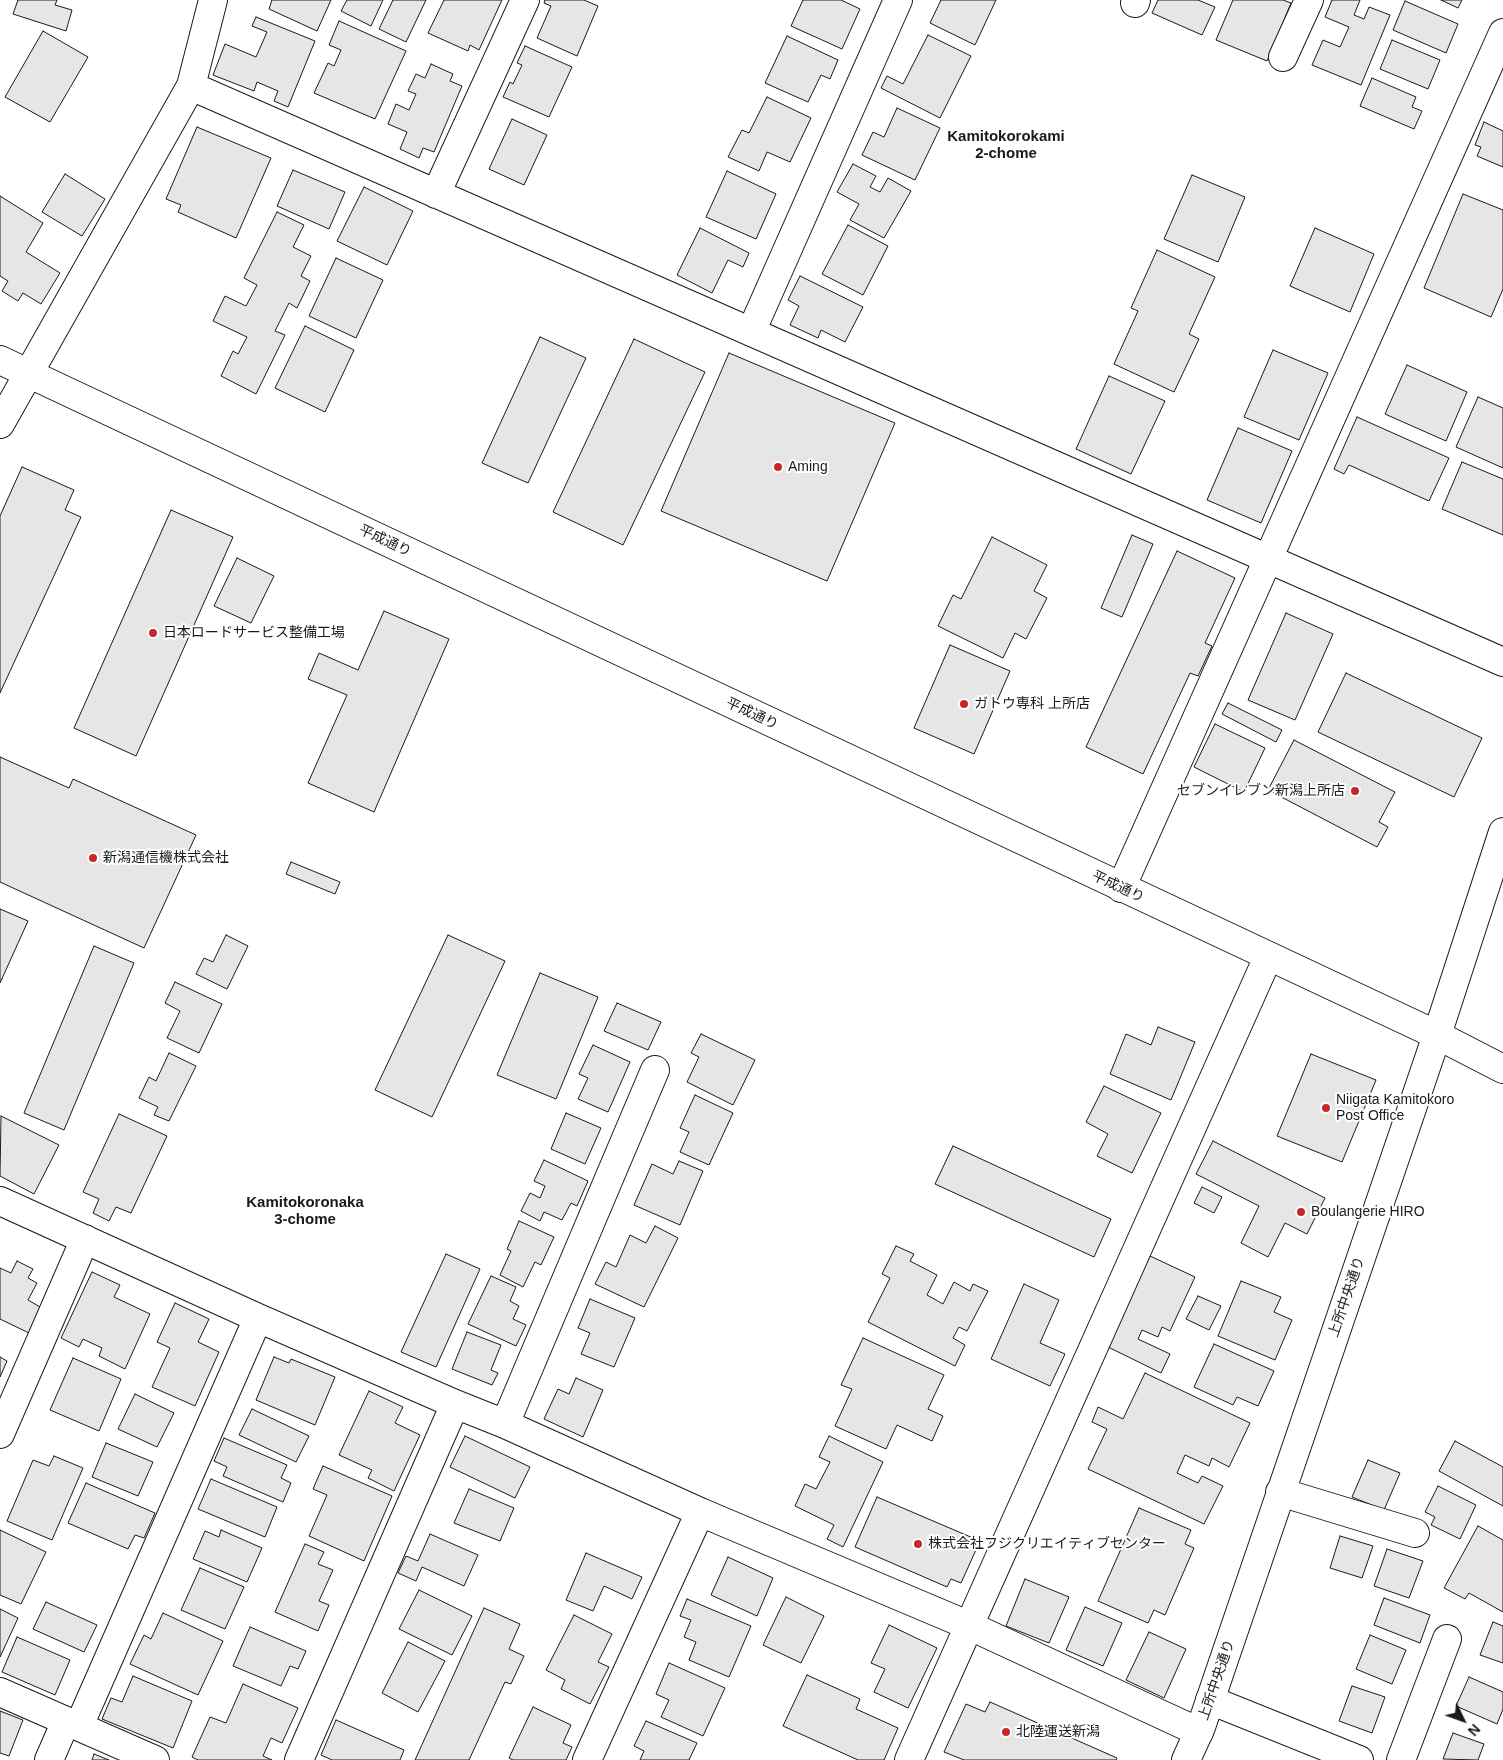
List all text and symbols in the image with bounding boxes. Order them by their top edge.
district label: Kamitokorokami 2-chome [947,128,1065,163]
place label: Aming [788,459,828,475]
marker: Aming [772,461,784,473]
street label: 平成通り [356,522,414,560]
place label: 日本ロードサービス整備工場 [163,625,345,641]
marker: 日本ロードサービス整備工場 [147,627,159,639]
street label: 平成通り [723,695,781,733]
place label: ガトウ専科 上所店 [974,696,1090,712]
marker: ガトウ専科 上所店 [958,698,970,710]
place label: セブンイレブン新潟上所店 [1177,783,1345,799]
marker: セブンイレブン新潟上所店 [1349,785,1361,797]
place label: 新潟通信機株式会社 [103,850,229,866]
marker: 新潟通信機株式会社 [87,852,99,864]
street label: 平成通り [1089,868,1147,906]
place label: Niigata Kamitokoro Post Office [1336,1092,1454,1124]
marker: Niigata Kamitokoro Post Office [1320,1102,1332,1114]
district label: Kamitokoronaka 3-chome [246,1194,364,1229]
place label: Boulangerie HIRO [1311,1204,1425,1220]
marker: Boulangerie HIRO [1295,1206,1307,1218]
street label: 上所中央通り [1325,1255,1369,1339]
place label: 株式会社フジクリエイティブセンター [928,1536,1166,1552]
marker: 株式会社フジクリエイティブセンター [912,1538,924,1550]
street label: 上所中央通り [1195,1638,1239,1722]
north arrow [1438,1695,1488,1745]
text: N [1465,1721,1483,1739]
place label: 北陸運送新潟 [1016,1724,1100,1740]
marker: 北陸運送新潟 [1000,1726,1012,1738]

